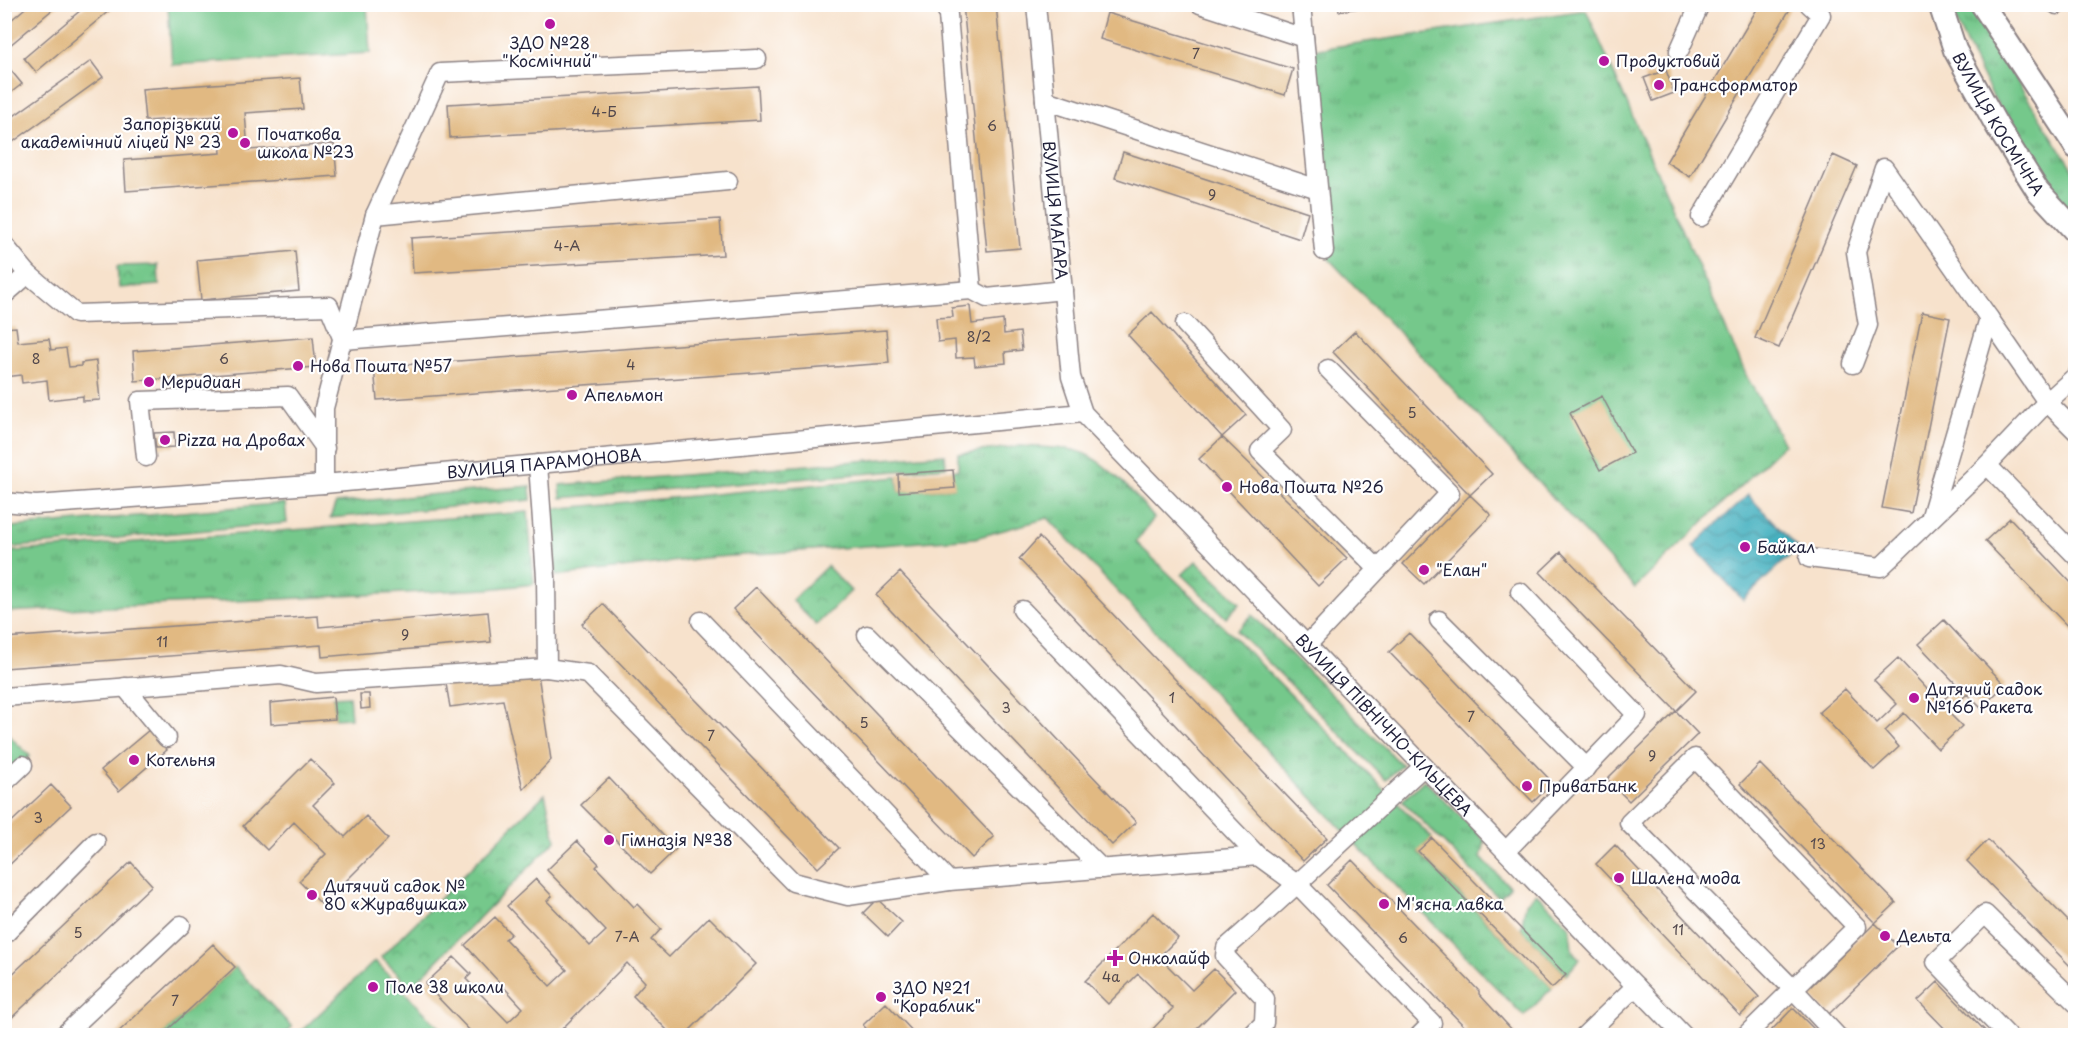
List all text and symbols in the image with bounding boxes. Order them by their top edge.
marker: ЗДО №28 "Космічний" [543,17,557,31]
place label: ЗДО №28 "Космічний" [502,30,598,72]
house number: 7 [1192,43,1200,64]
street label: ВУЛИЦЯ КОСМІЧНА [1947,47,2051,200]
place label: Продуктовий [1616,48,1720,72]
marker: Продуктовий [1597,54,1611,68]
place label: Трансформатор [1671,72,1798,96]
marker: Трансформатор [1652,78,1666,92]
house number: 4-Б [591,101,617,122]
place label: Запорізький академічний ліцей № 23 [21,111,221,153]
house number: 6 [987,115,997,136]
place label: Початкова школа №23 [257,121,354,163]
marker: Запорізький академічний ліцей № 23 [226,126,240,140]
marker: Початкова школа №23 [238,136,252,150]
street label: ВУЛИЦЯ МАГАРА [1038,140,1075,280]
house number: 9 [1208,184,1216,205]
house number: 4-А [554,235,581,256]
house number: 8/2 [967,326,991,347]
house number: 8 [32,348,40,369]
house number: 6 [219,348,229,369]
place label: Нова Пошта №57 [310,353,452,377]
house number: 4 [626,354,636,375]
marker: Нова Пошта №57 [291,359,305,373]
place label: Меридиан [161,369,241,393]
marker: Меридиан [142,375,156,389]
place label: Апельмон [584,382,664,406]
marker: Апельмон [565,388,579,402]
house number: 5 [1407,402,1417,423]
place label: Pizza на Дровах [177,427,306,451]
marker: Pizza на Дровах [158,433,172,447]
street label: ВУЛИЦЯ ПАРАМОНОВА [446,441,643,483]
place label: Нова Пошта №26 [1239,474,1384,498]
marker: Нова Пошта №26 [1220,480,1234,494]
place label: Байкал [1757,534,1815,558]
marker: Байкал [1738,540,1752,554]
place label: "Елан" [1436,557,1487,581]
marker: "Елан" [1417,563,1431,577]
house number: 9 [401,624,409,645]
street label: ВУЛИЦЯ ПІВНІЧНО-КІЛЬЦЕВА [1291,628,1479,821]
house number: 11 [156,631,168,652]
place label: Дитячий садок №166 Ракета [1925,676,2043,718]
house number: 1 [1169,687,1175,708]
marker: Дитячий садок №166 Ракета [1907,691,1921,705]
house number: 3 [1001,697,1011,718]
house number: 7 [1467,706,1475,727]
house number: 5 [859,712,869,733]
house number: 7 [707,725,715,746]
house number: 9 [1648,745,1656,766]
place label: Котельня [146,747,216,771]
marker: Котельня [127,753,141,767]
place label: ПриватБанк [1539,773,1637,797]
marker: ПриватБанк [1520,779,1534,793]
house number: 3 [33,807,43,828]
place label: Гімназія №38 [621,827,733,851]
marker: Гімназія №38 [602,833,616,847]
house number: 13 [1810,833,1826,854]
place label: Шалена мода [1631,865,1740,889]
marker: Шалена мода [1612,871,1626,885]
place label: Дитячий садок № 80 «Журавушка» [323,873,467,915]
marker: Дитячий садок № 80 «Журавушка» [305,888,319,902]
place label: М'ясна лавка [1396,891,1504,915]
marker: М'ясна лавка [1377,897,1391,911]
house number: 11 [1672,919,1684,940]
house number: 5 [73,922,83,943]
place label: Дельта [1896,923,1952,947]
house number: 7-А [615,926,640,947]
house number: 6 [1398,927,1408,948]
marker: Дельта [1878,929,1892,943]
place label: Онколайф [1128,945,1210,969]
marker: Онколайф [1106,949,1124,967]
house number: 4а [1102,966,1120,987]
place label: Поле 38 школи [385,974,504,998]
place label: ЗДО №21 "Кораблик" [893,975,981,1017]
marker: Поле 38 школи [366,980,380,994]
house number: 7 [171,990,179,1011]
marker: ЗДО №21 "Кораблик" [874,990,888,1004]

